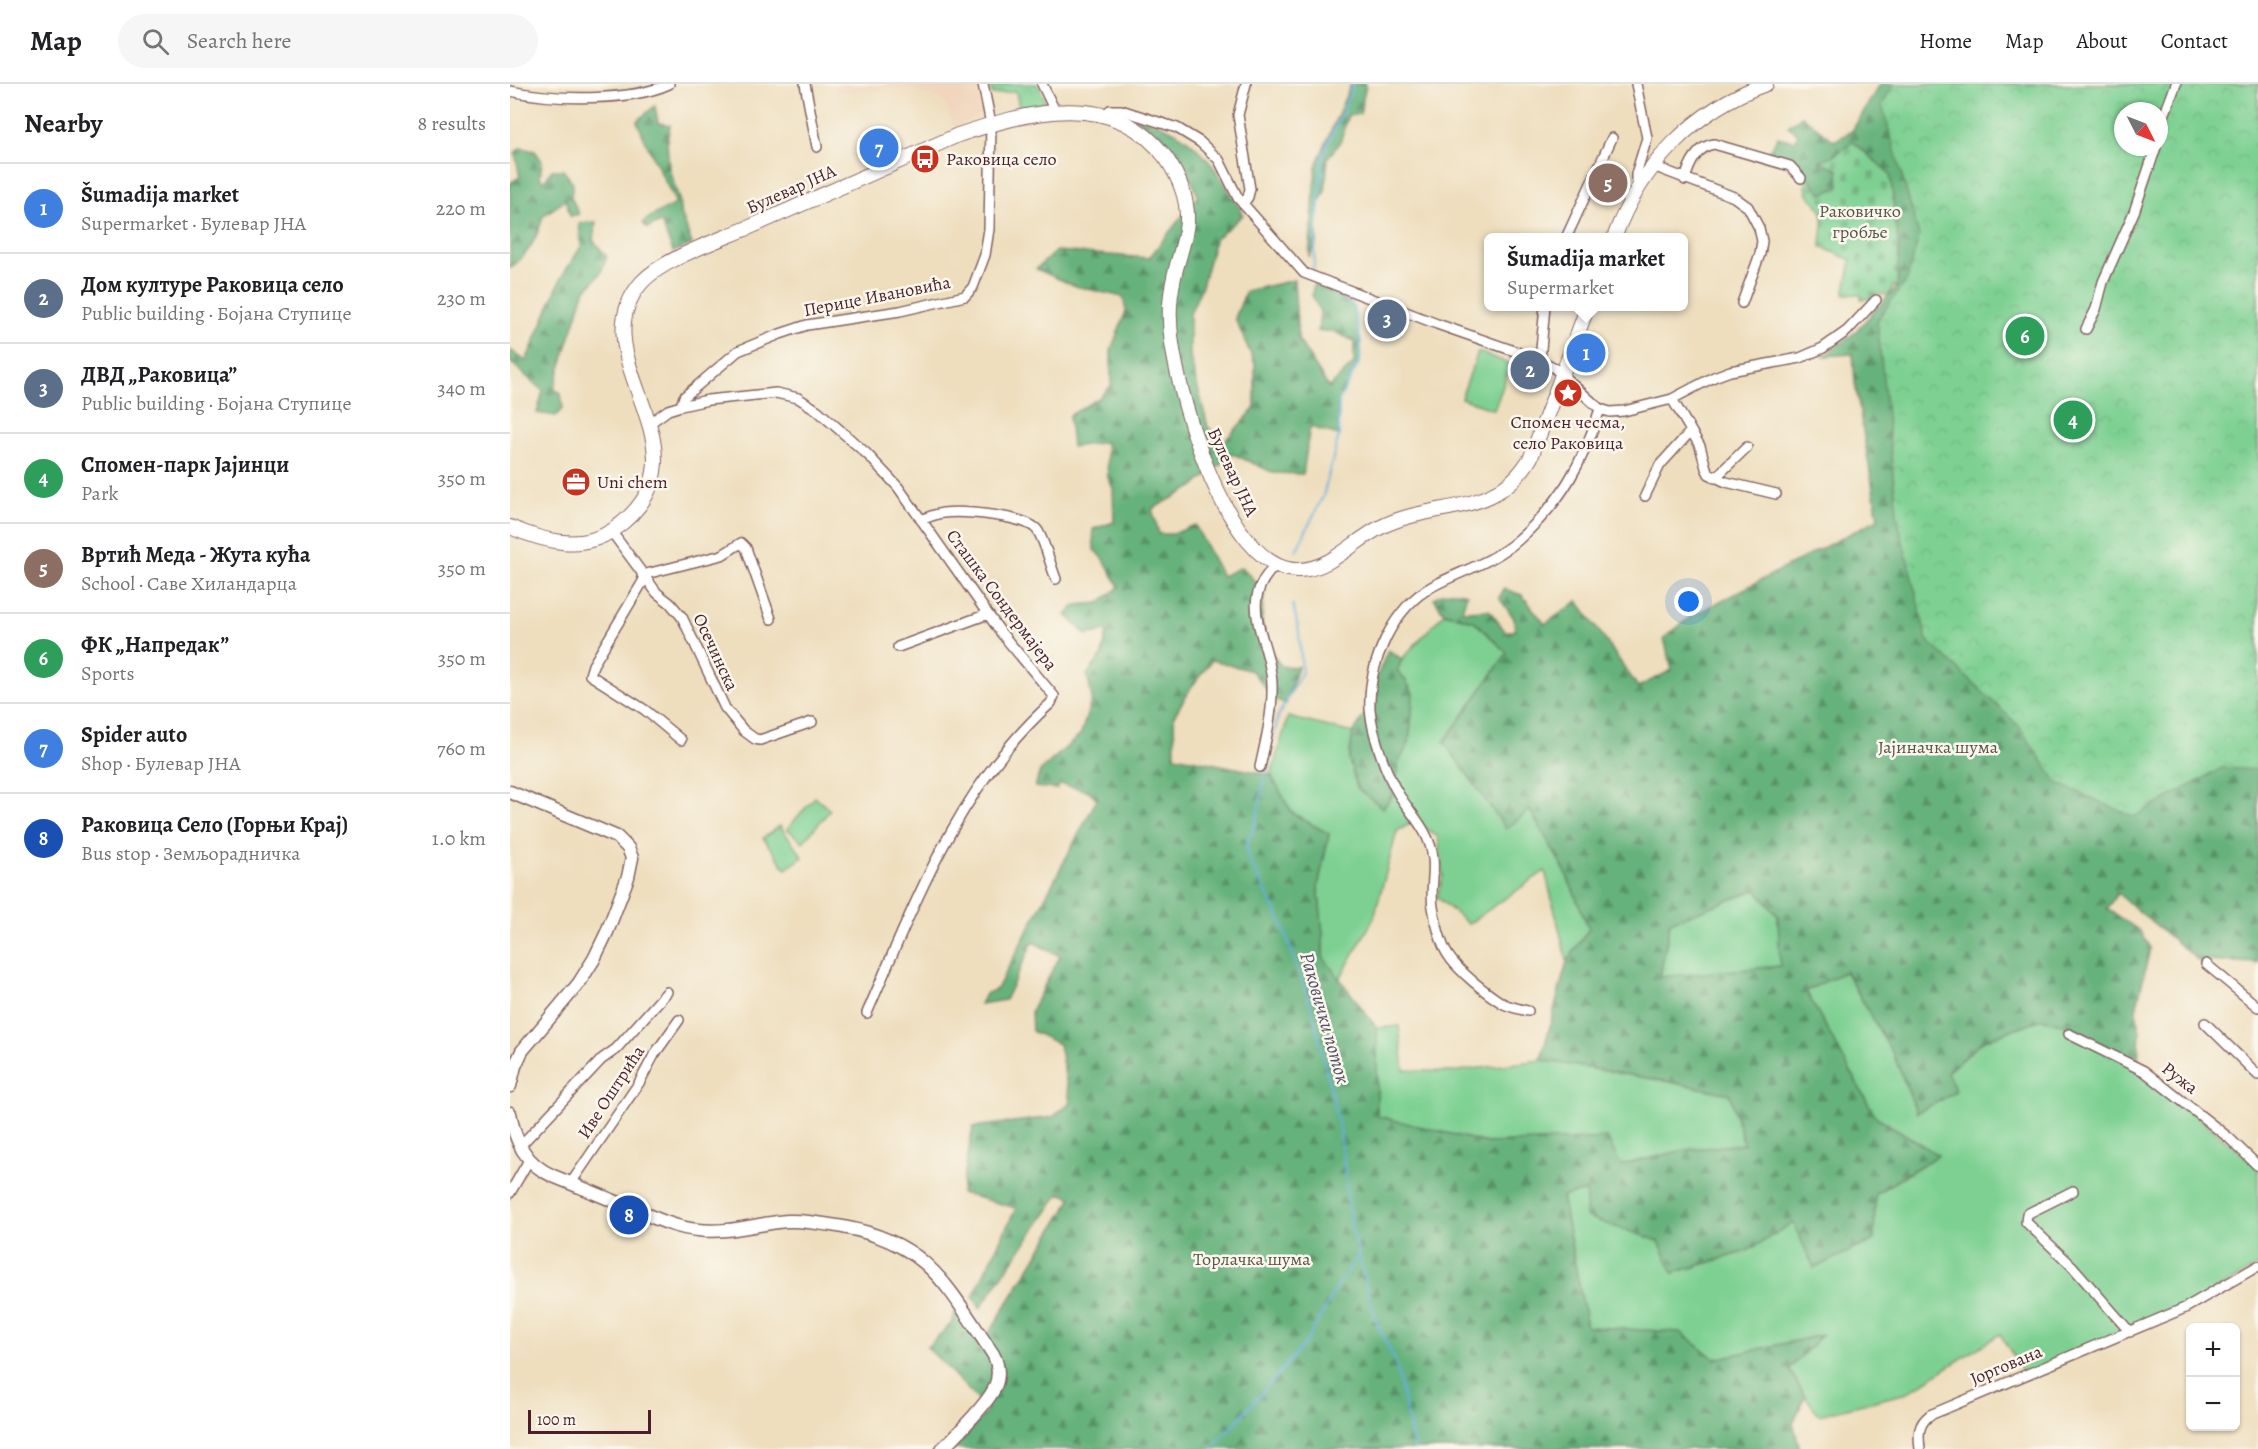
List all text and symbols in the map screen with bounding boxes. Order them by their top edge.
search box [118,14,538,68]
text: Map [30,22,82,60]
icon: search [139,25,172,58]
text: Search here [187,26,291,56]
text: Home [1919,27,1972,55]
text: Map [2005,27,2043,55]
text: About [2076,27,2128,55]
text: Contact [2161,27,2228,55]
north arrow [2114,102,2168,156]
text: Nearby [24,106,103,141]
text: 8 results [418,110,486,137]
pin: 7 [860,126,898,170]
bus stop icon: Раковица село [909,143,941,175]
place label: Раковица село [946,147,1057,171]
street label: Булевар ЈНА [742,158,840,219]
pin: 5 [1588,160,1628,206]
text: Šumadija market [81,180,239,210]
text: 1 [40,195,47,222]
text: 220 m [436,195,486,222]
park label: Раковичко гробље [1819,199,1901,244]
text: Supermarket · Булевар ЈНА [81,210,306,237]
popup [1484,233,1688,311]
text: Šumadija market [1507,244,1665,274]
text: Дом културе Раковица село [81,270,344,300]
street label: Перице Ивановића [801,270,953,322]
text: Supermarket [1507,274,1614,301]
text: 2 [39,285,48,312]
text: 230 m [437,285,486,312]
pin: 3 [1368,296,1406,342]
text: Public building · Бојана Ступице [81,300,352,327]
pin: 6 [2006,314,2044,358]
pin: 1 [1566,330,1606,376]
pin: 2 [1510,348,1550,392]
text: ДВД „Раковица” [81,360,237,390]
text: 3 [39,375,48,402]
text: 340 m [437,375,486,402]
place icon: Спомен чесма, село Раковица [1552,377,1584,409]
text: Public building · Бојана Ступице [81,390,352,417]
pin: 4 [2054,398,2092,442]
place label: Спомен чесма, село Раковица [1511,410,1625,455]
street label: Булевар ЈНА [1202,424,1264,521]
text: Спомен-парк Јајинци [81,450,289,480]
text: 4 [39,465,48,492]
text: 350 m [438,465,486,492]
office icon: Uni chem [560,466,592,498]
place label: Uni chem [597,470,668,494]
text: Park [81,480,119,507]
street label: Сташка Сондермајера [941,525,1063,676]
text: Вртић Меда - Жута кућа [81,540,310,570]
text: 5 [39,555,48,582]
text: 350 m [438,555,486,582]
text: School · Саве Хиландарца [81,570,297,597]
your location [1674,587,1703,616]
street label: Осечинска [688,609,745,695]
text: ФК „Напредак” [81,630,229,660]
text: 6 [39,645,48,672]
text: 350 m [438,645,486,672]
text: Sports [81,660,134,687]
text: Spider auto [81,720,187,750]
text: 7 [39,735,48,762]
text: 760 m [437,735,486,762]
park label: Јајиначка шума [1878,735,1999,759]
text: Shop · Булевар ЈНА [81,750,241,777]
text: Раковица Село (Горњи Крај) [81,810,348,840]
text: 8 [39,825,48,852]
text: 1.0 km [432,825,486,852]
text: Bus stop · Земљорадничка [81,840,300,867]
water label: Раковички поток [1293,949,1357,1087]
street label: Иве Оштрића [572,1040,651,1143]
street label: Ружа [2157,1056,2204,1100]
pin: 8 [610,1192,648,1238]
park label: Торлачка шума [1193,1247,1311,1271]
map controls [2186,1323,2240,1431]
button: + [2186,1323,2240,1377]
street label: Јоргована [1966,1339,2046,1391]
button: − [2186,1377,2240,1431]
scale bar [528,1407,651,1434]
text: 100 m [537,1409,576,1431]

